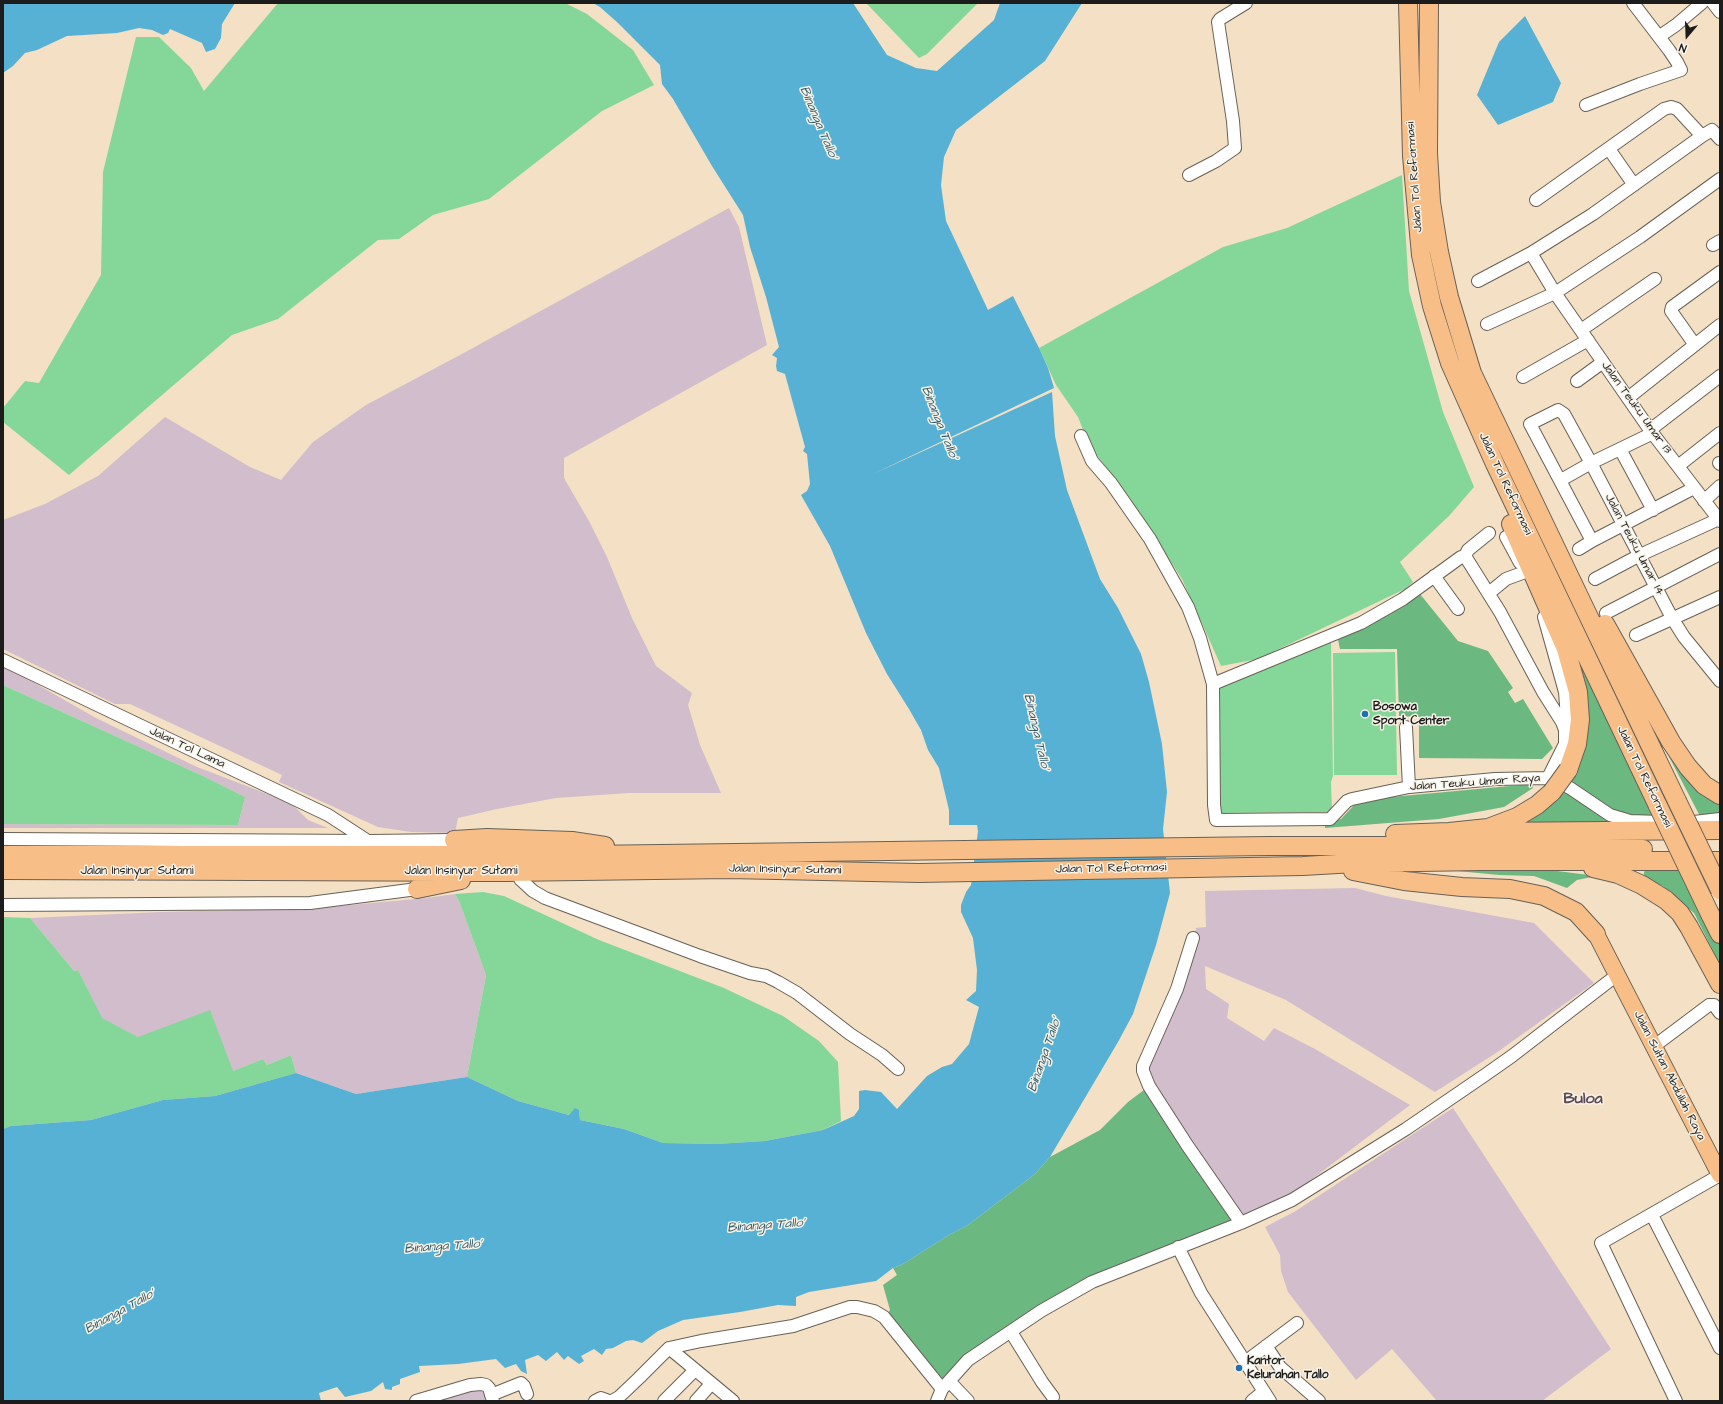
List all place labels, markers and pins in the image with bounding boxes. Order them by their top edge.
place label: Bosowa Sport Center [1373,700,1449,728]
marker: Bosowa Sport Center [1360,709,1370,719]
place label: Kantor Kelurahan Tallo [1247,1354,1328,1382]
marker: Kantor Kelurahan Tallo [1234,1363,1244,1373]

